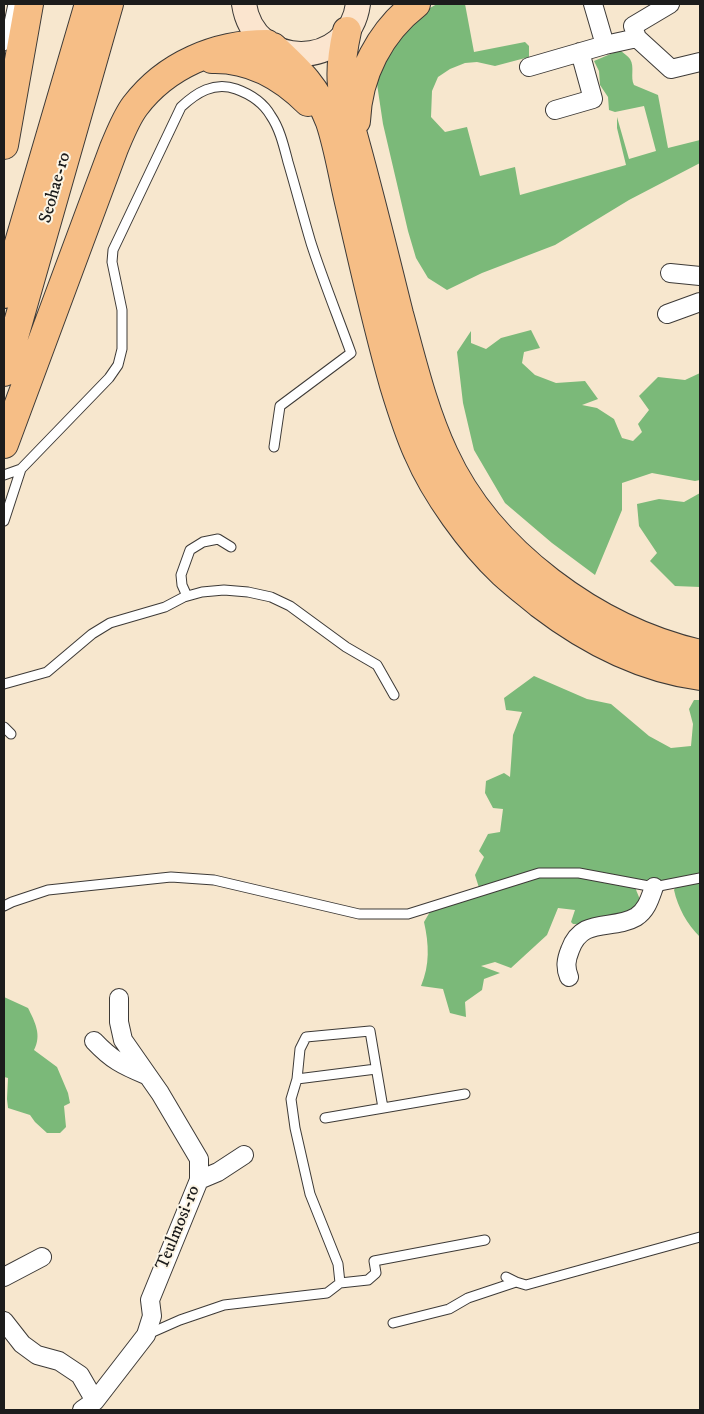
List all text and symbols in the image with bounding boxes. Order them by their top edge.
street label: Seohae-ro [36,150,76,226]
street label: Teulmosi-ro [152,1183,206,1273]

